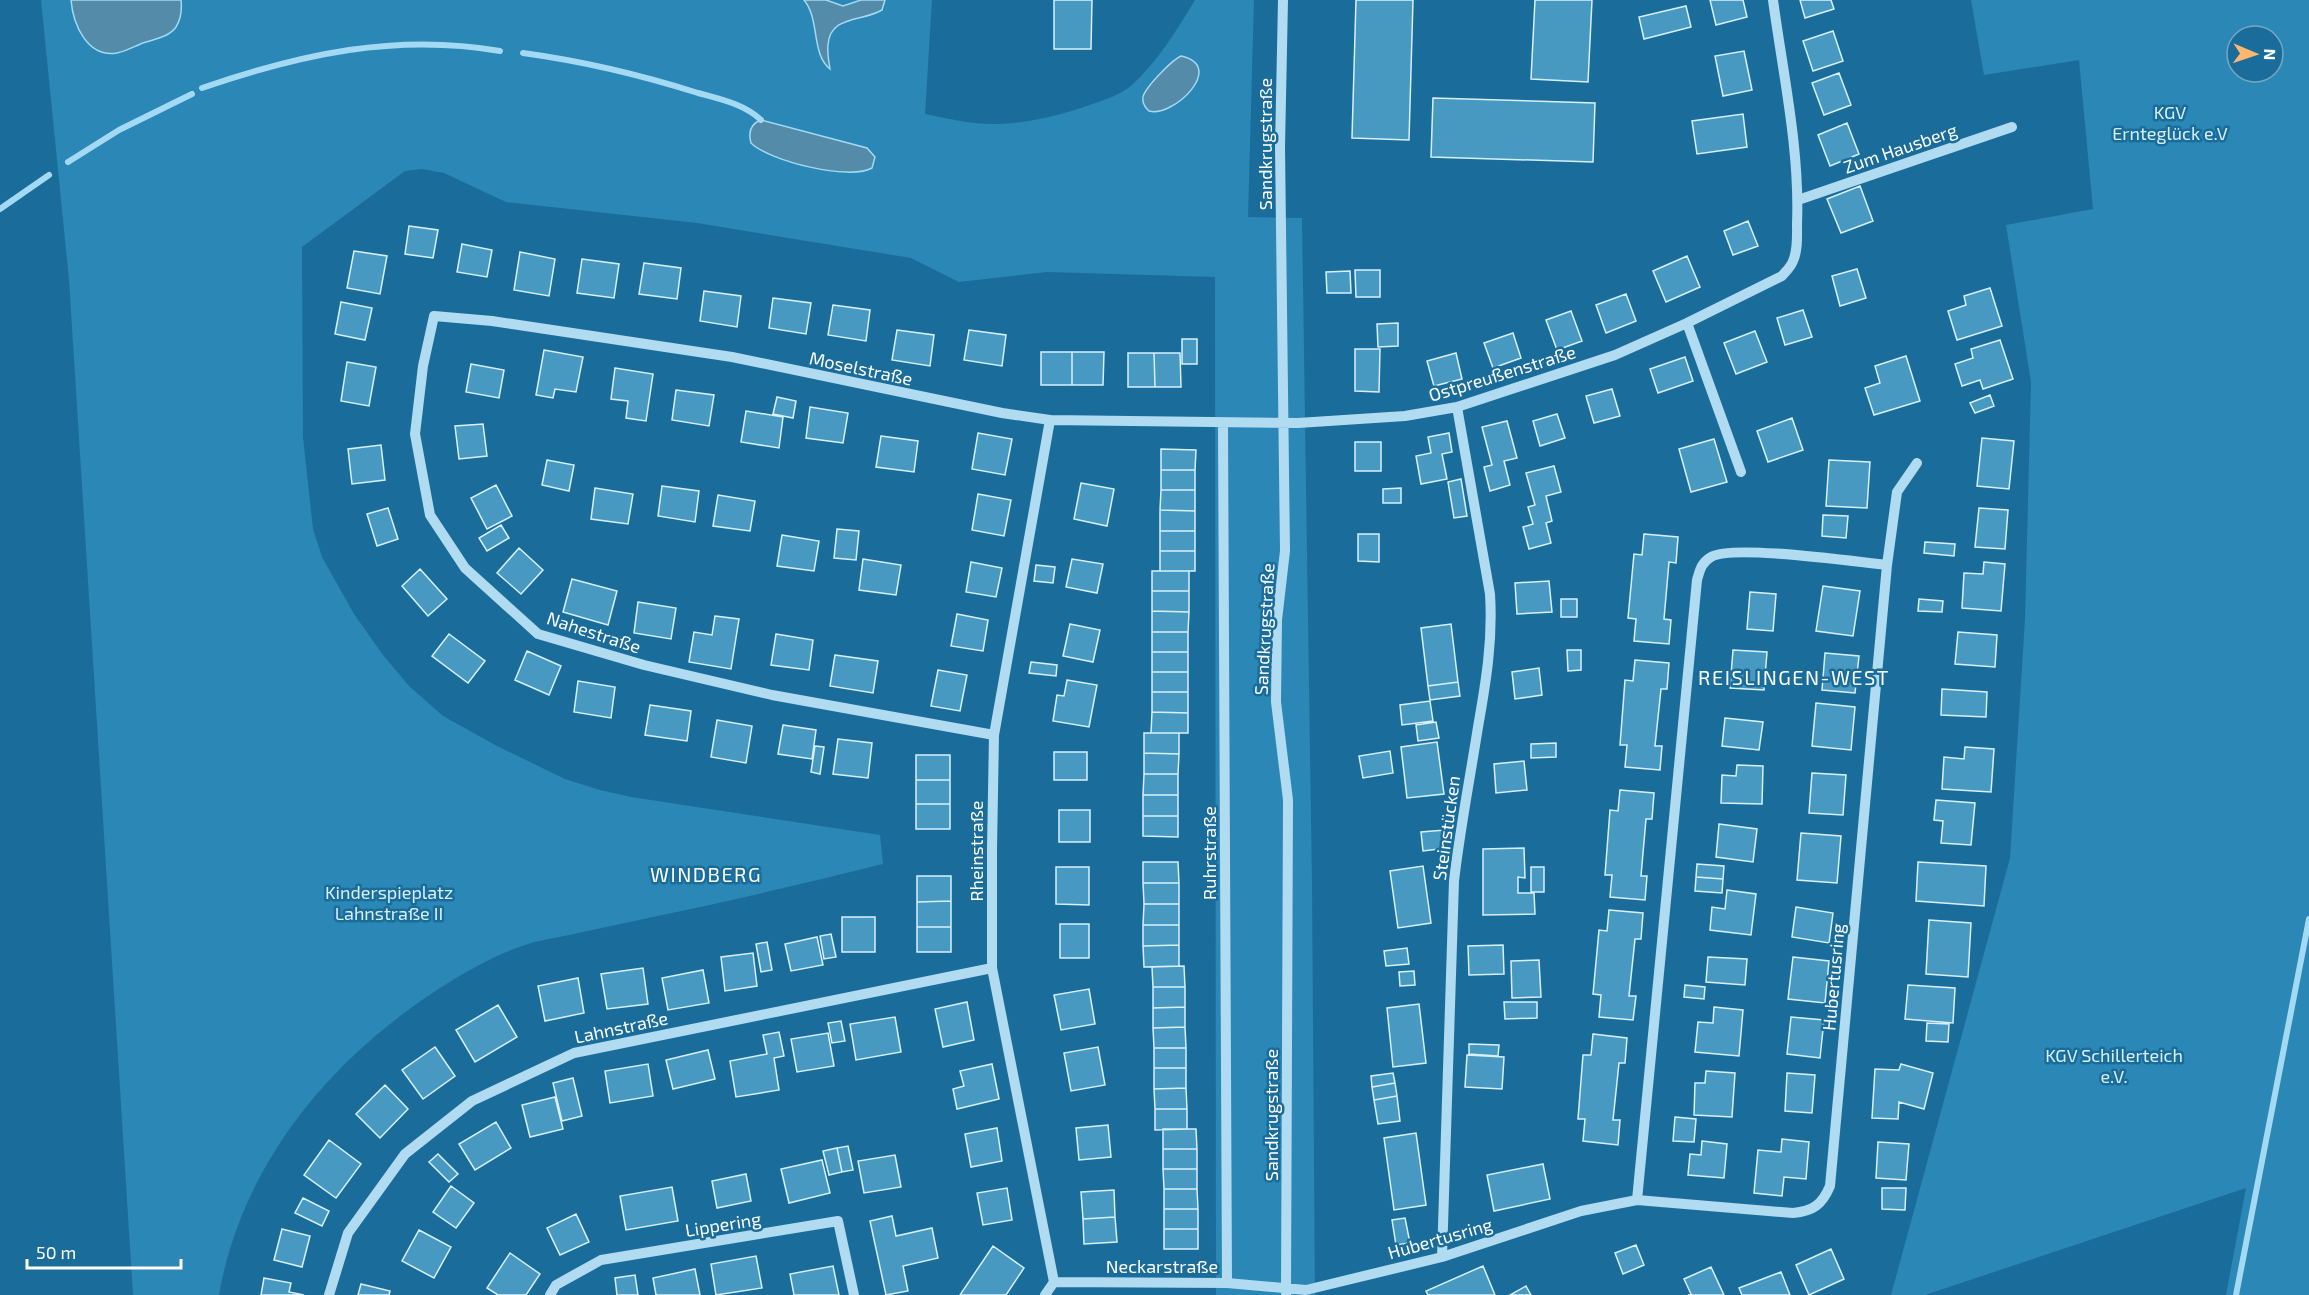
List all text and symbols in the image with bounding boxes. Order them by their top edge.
north arrow [2225,24,2285,84]
text: N [2261,48,2280,61]
street label: Sandkrugstraße [1254,78,1276,210]
park label: KGV Ernteglück e.V [2112,101,2228,144]
street label: Zum Hausberg [1840,118,1960,178]
street label: Ostpreußenstraße [1426,340,1578,406]
street label: Moselstraße [807,346,915,390]
street label: Sandkrugstraße [1250,562,1278,696]
street label: Nahestraße [544,606,644,658]
district label: REISLINGEN-WEST [1698,665,1890,689]
street label: Steinstücken [1428,774,1464,882]
street label: Rheinstraße [965,800,987,902]
street label: Ruhrstraße [1198,806,1220,900]
district label: WINDBERG [650,862,762,886]
park label: Kinderspieplatz Lahnstraße II [325,881,453,924]
street label: Hubertusring [1817,922,1849,1032]
street label: Lahnstraße [572,1006,670,1048]
park label: KGV Schillerteich e.V. [2045,1044,2183,1087]
street label: Sandkrugstraße [1260,1049,1282,1181]
street label: Lippering [684,1207,762,1241]
street label: Hubertusring [1385,1213,1495,1263]
scale bar [27,1232,182,1270]
text: 50 m [36,1241,76,1263]
street label: Neckarstraße [1106,1255,1218,1277]

